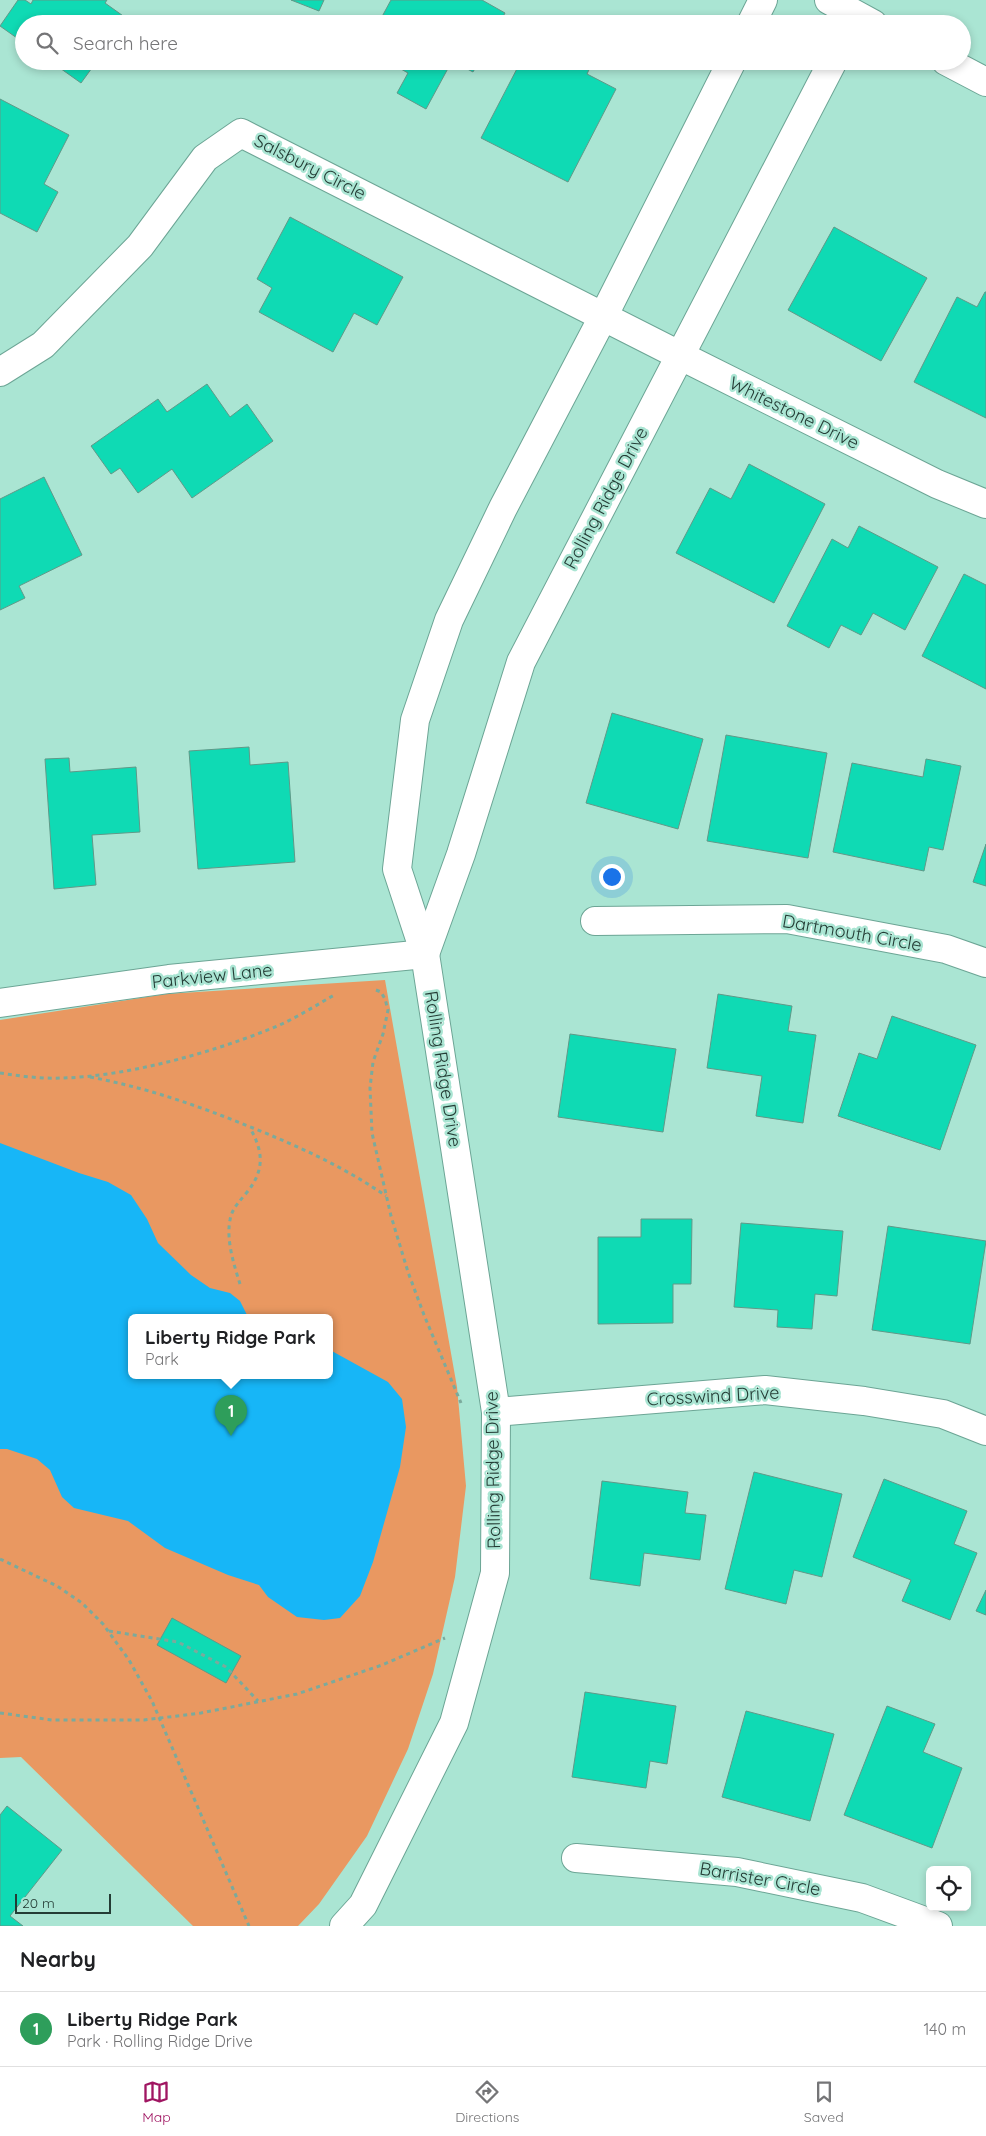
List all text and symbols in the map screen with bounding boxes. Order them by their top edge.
search box [15,15,971,70]
icon: search [33,29,61,57]
text: Search here [73,31,178,55]
street label: Salsbury Circle [250,129,370,205]
street label: Whitestone Drive [725,371,863,454]
street label: Rolling Ridge Drive [558,423,653,573]
your location [599,864,625,890]
street label: Dartmouth Circle [781,909,924,956]
street label: Parkview Lane [150,958,273,993]
street label: Rolling Ridge Drive [420,989,467,1149]
popup [128,1314,333,1379]
text: Liberty Ridge Park [145,1325,316,1349]
text: Park [145,1349,179,1369]
street label: Crosswind Drive [646,1381,780,1410]
street label: Rolling Ridge Drive [480,1391,505,1549]
pin: 1 [215,1395,247,1436]
street label: Barrister Circle [698,1857,822,1900]
map controls [926,1866,971,1911]
button: locate [926,1866,971,1911]
scale bar [15,1891,111,1914]
text: 20 m [22,1894,55,1912]
text: Nearby [20,1946,96,1972]
text: Liberty Ridge Park [67,2007,238,2031]
text: 1 [33,2019,39,2039]
text: 140 m [923,2019,966,2039]
text: Park · Rolling Ridge Drive [67,2031,253,2051]
tab: Map [142,2078,171,2126]
tab: Directions [455,2078,519,2126]
tab: Saved [804,2078,844,2126]

